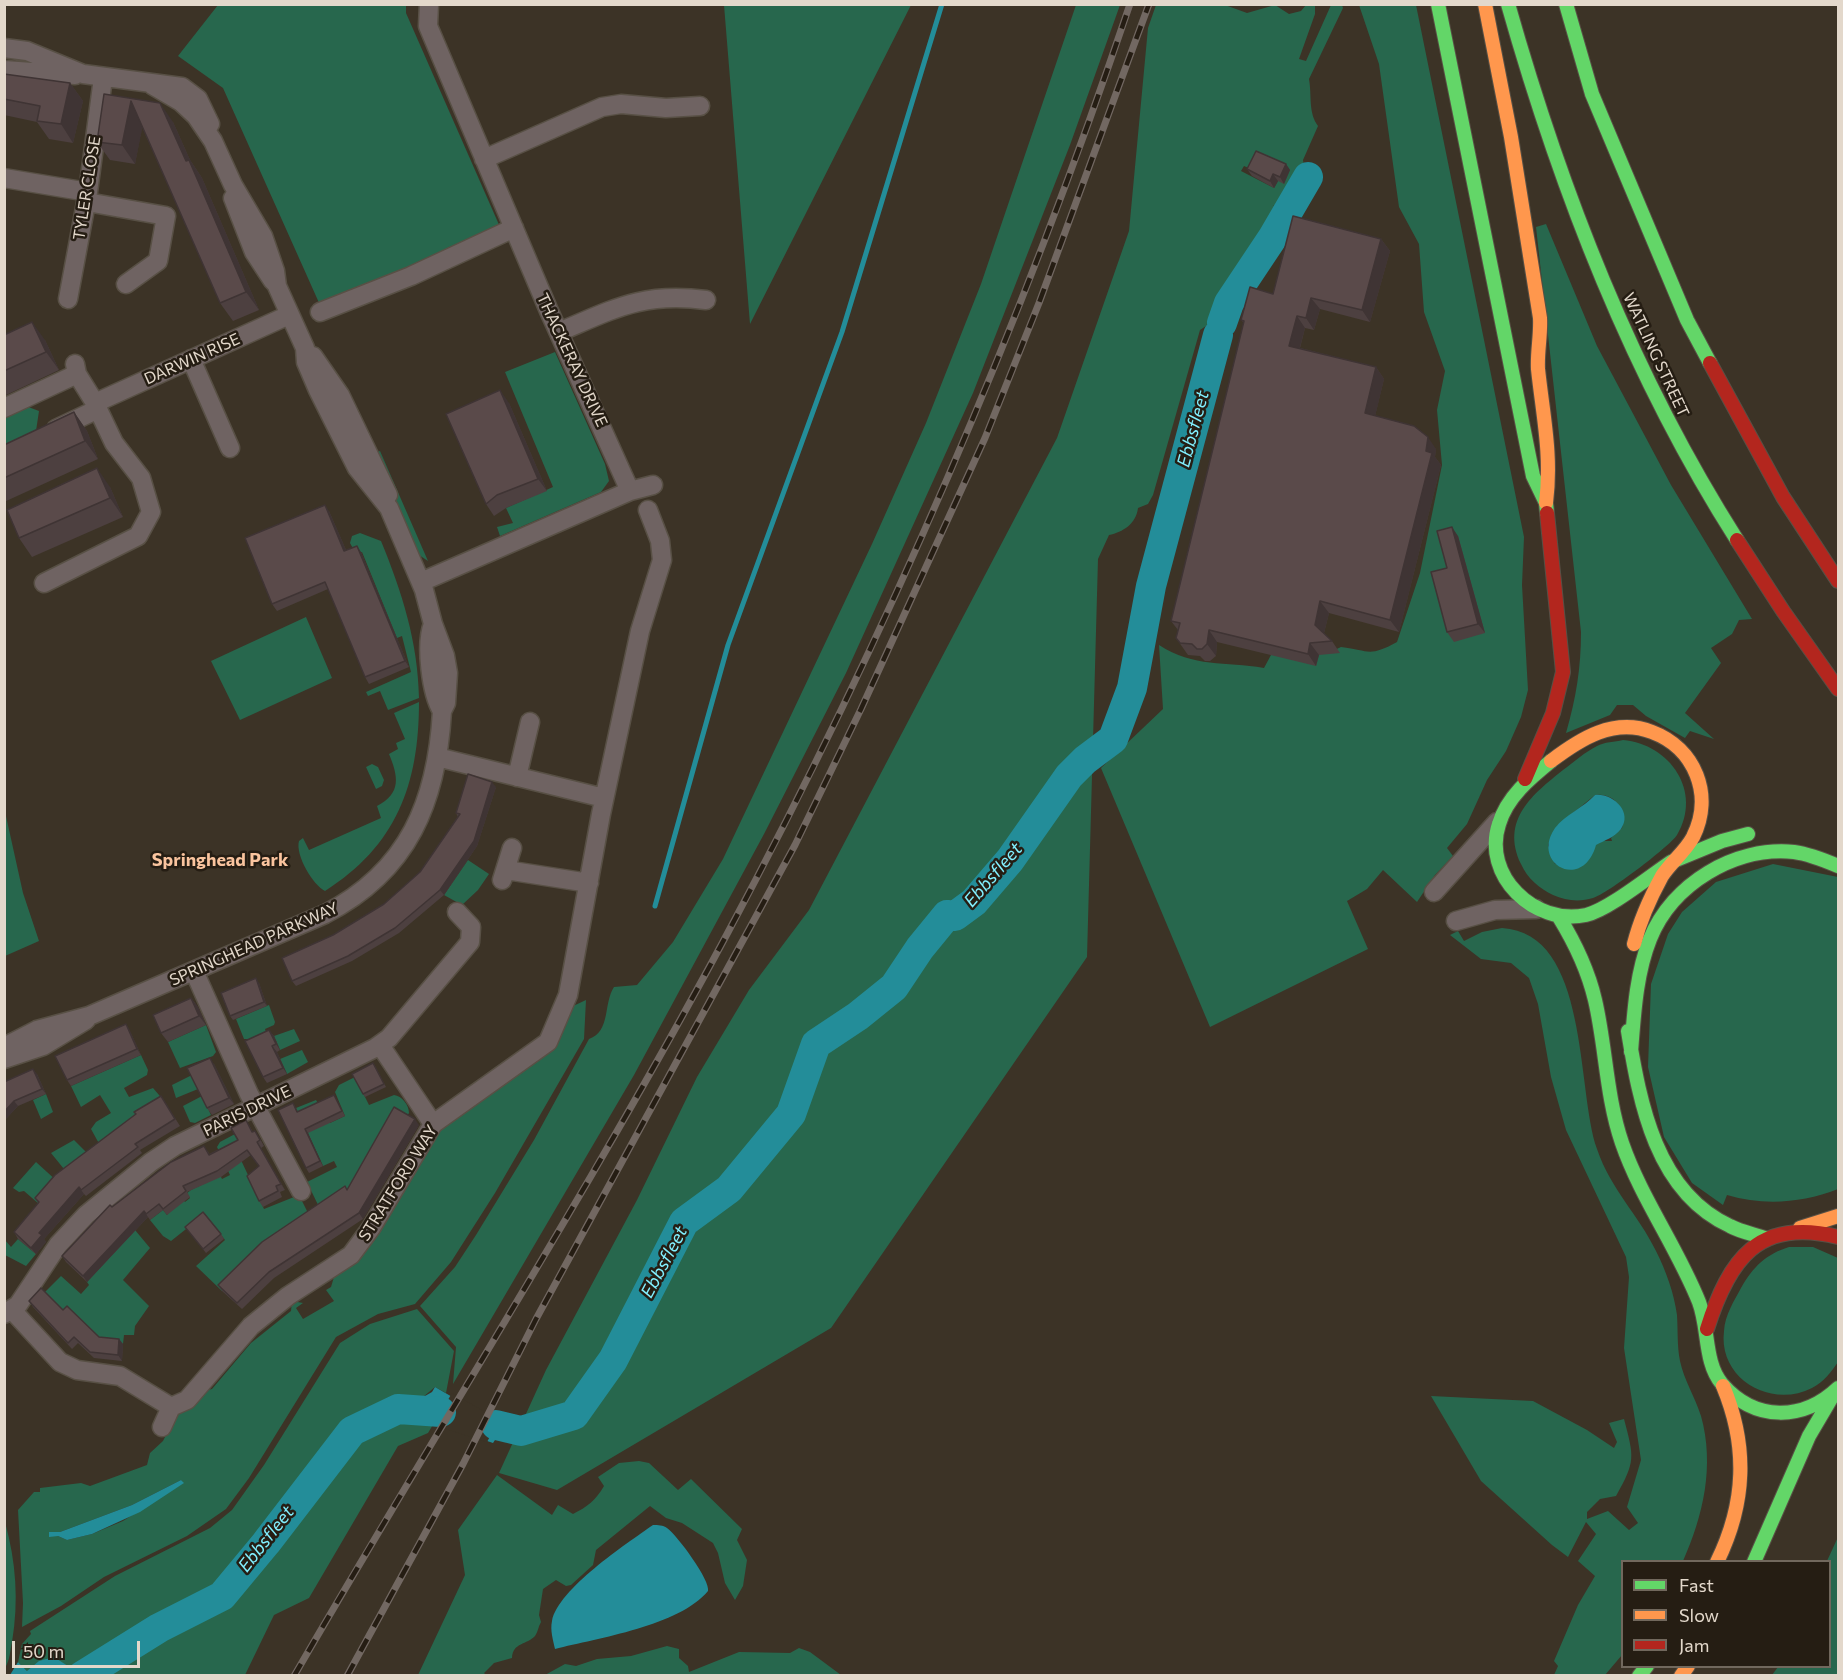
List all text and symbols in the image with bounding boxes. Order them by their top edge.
street label: TYLER CLOSE [69,135,105,241]
street label: THACKERAY DRIVE [533,290,611,430]
street label: WATLING STREET [1619,290,1693,420]
street label: DARWIN RISE [141,329,243,389]
water label: Ebbsfleet [1172,389,1214,469]
water label: Ebbsfleet [959,839,1027,911]
district label: Springhead Park [152,849,288,871]
street label: SPRINGHEAD PARKWAY [167,898,341,990]
street label: PARIS DRIVE [200,1081,294,1141]
street label: STRATFORD WAY [355,1121,441,1245]
water label: Ebbsfleet [636,1223,692,1301]
water label: Ebbsfleet [234,1502,298,1576]
legend [1621,1560,1831,1668]
text: Fast [1679,1574,1714,1596]
text: Slow [1679,1604,1719,1626]
scale bar [15,1629,142,1667]
text: Jam [1679,1634,1709,1656]
text: 50 m [23,1640,64,1662]

